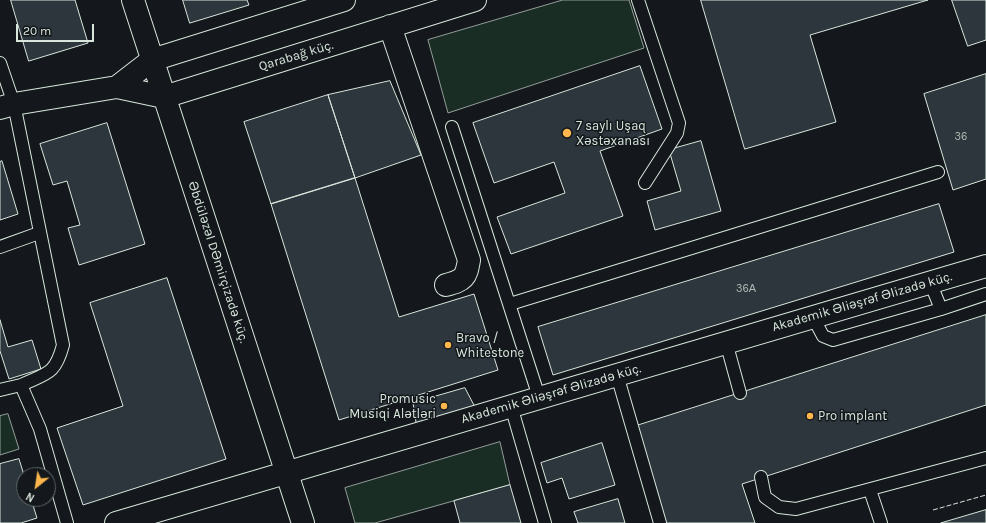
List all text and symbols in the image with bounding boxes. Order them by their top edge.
scale bar [18,16,96,42]
text: 20 m [23,24,51,38]
street label: Qarabağ küç. [257,37,335,75]
place label: 7 saylı Uşaq Xəstəxanası [576,118,650,149]
marker: 7 saylı Uşaq Xəstəxanası [561,127,573,139]
house number: 36 [955,130,967,144]
street label: Əbdüləzəl DƏmirçizadə küç. [184,179,252,345]
street label: Akademik Əliəşrəf Əlizadə küç. [770,269,954,335]
house number: 36А [736,282,756,296]
place label: Bravo / Whitestone [456,330,524,361]
marker: Bravo / Whitestone [443,340,453,350]
street label: Akademik Əliəşrəf Əlizadə küç. [459,361,643,427]
place label: Promusic Musiqi Alətləri [349,391,436,422]
marker: Promusic Musiqi Alətləri [439,401,449,411]
place label: Pro implant [818,408,887,424]
marker: Pro implant [805,411,815,421]
north arrow [16,467,56,507]
text: N [24,489,37,505]

